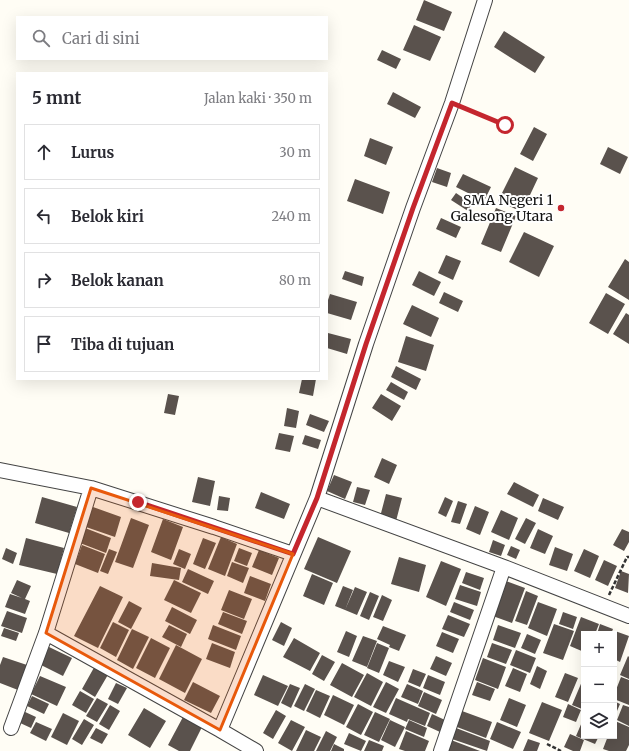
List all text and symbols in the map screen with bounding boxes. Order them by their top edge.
search box [16,16,328,60]
icon: search [30,27,52,49]
text: Cari di sini [62,29,140,48]
text: 5 mnt [32,87,81,109]
text: Jalan kaki · 350 m [204,90,312,107]
route start [496,116,514,134]
icon: ahead [33,141,55,163]
text: Lurus [71,143,114,162]
text: 30 m [279,144,311,161]
place label: SMA Negeri 1 Galesong Utara [451,191,553,225]
marker: SMA Negeri 1 Galesong Utara [556,203,566,213]
icon: left [33,205,55,227]
text: Belok kiri [71,207,144,226]
text: 240 m [271,208,311,225]
icon: right [33,269,55,291]
text: Belok kanan [71,271,164,290]
text: 80 m [279,272,311,289]
icon: arrive [33,333,55,355]
text: Tiba di tujuan [71,335,174,354]
route end [129,493,147,511]
map controls [581,631,617,739]
button: + [581,631,617,667]
button: − [581,667,617,703]
button: layers [581,703,617,739]

